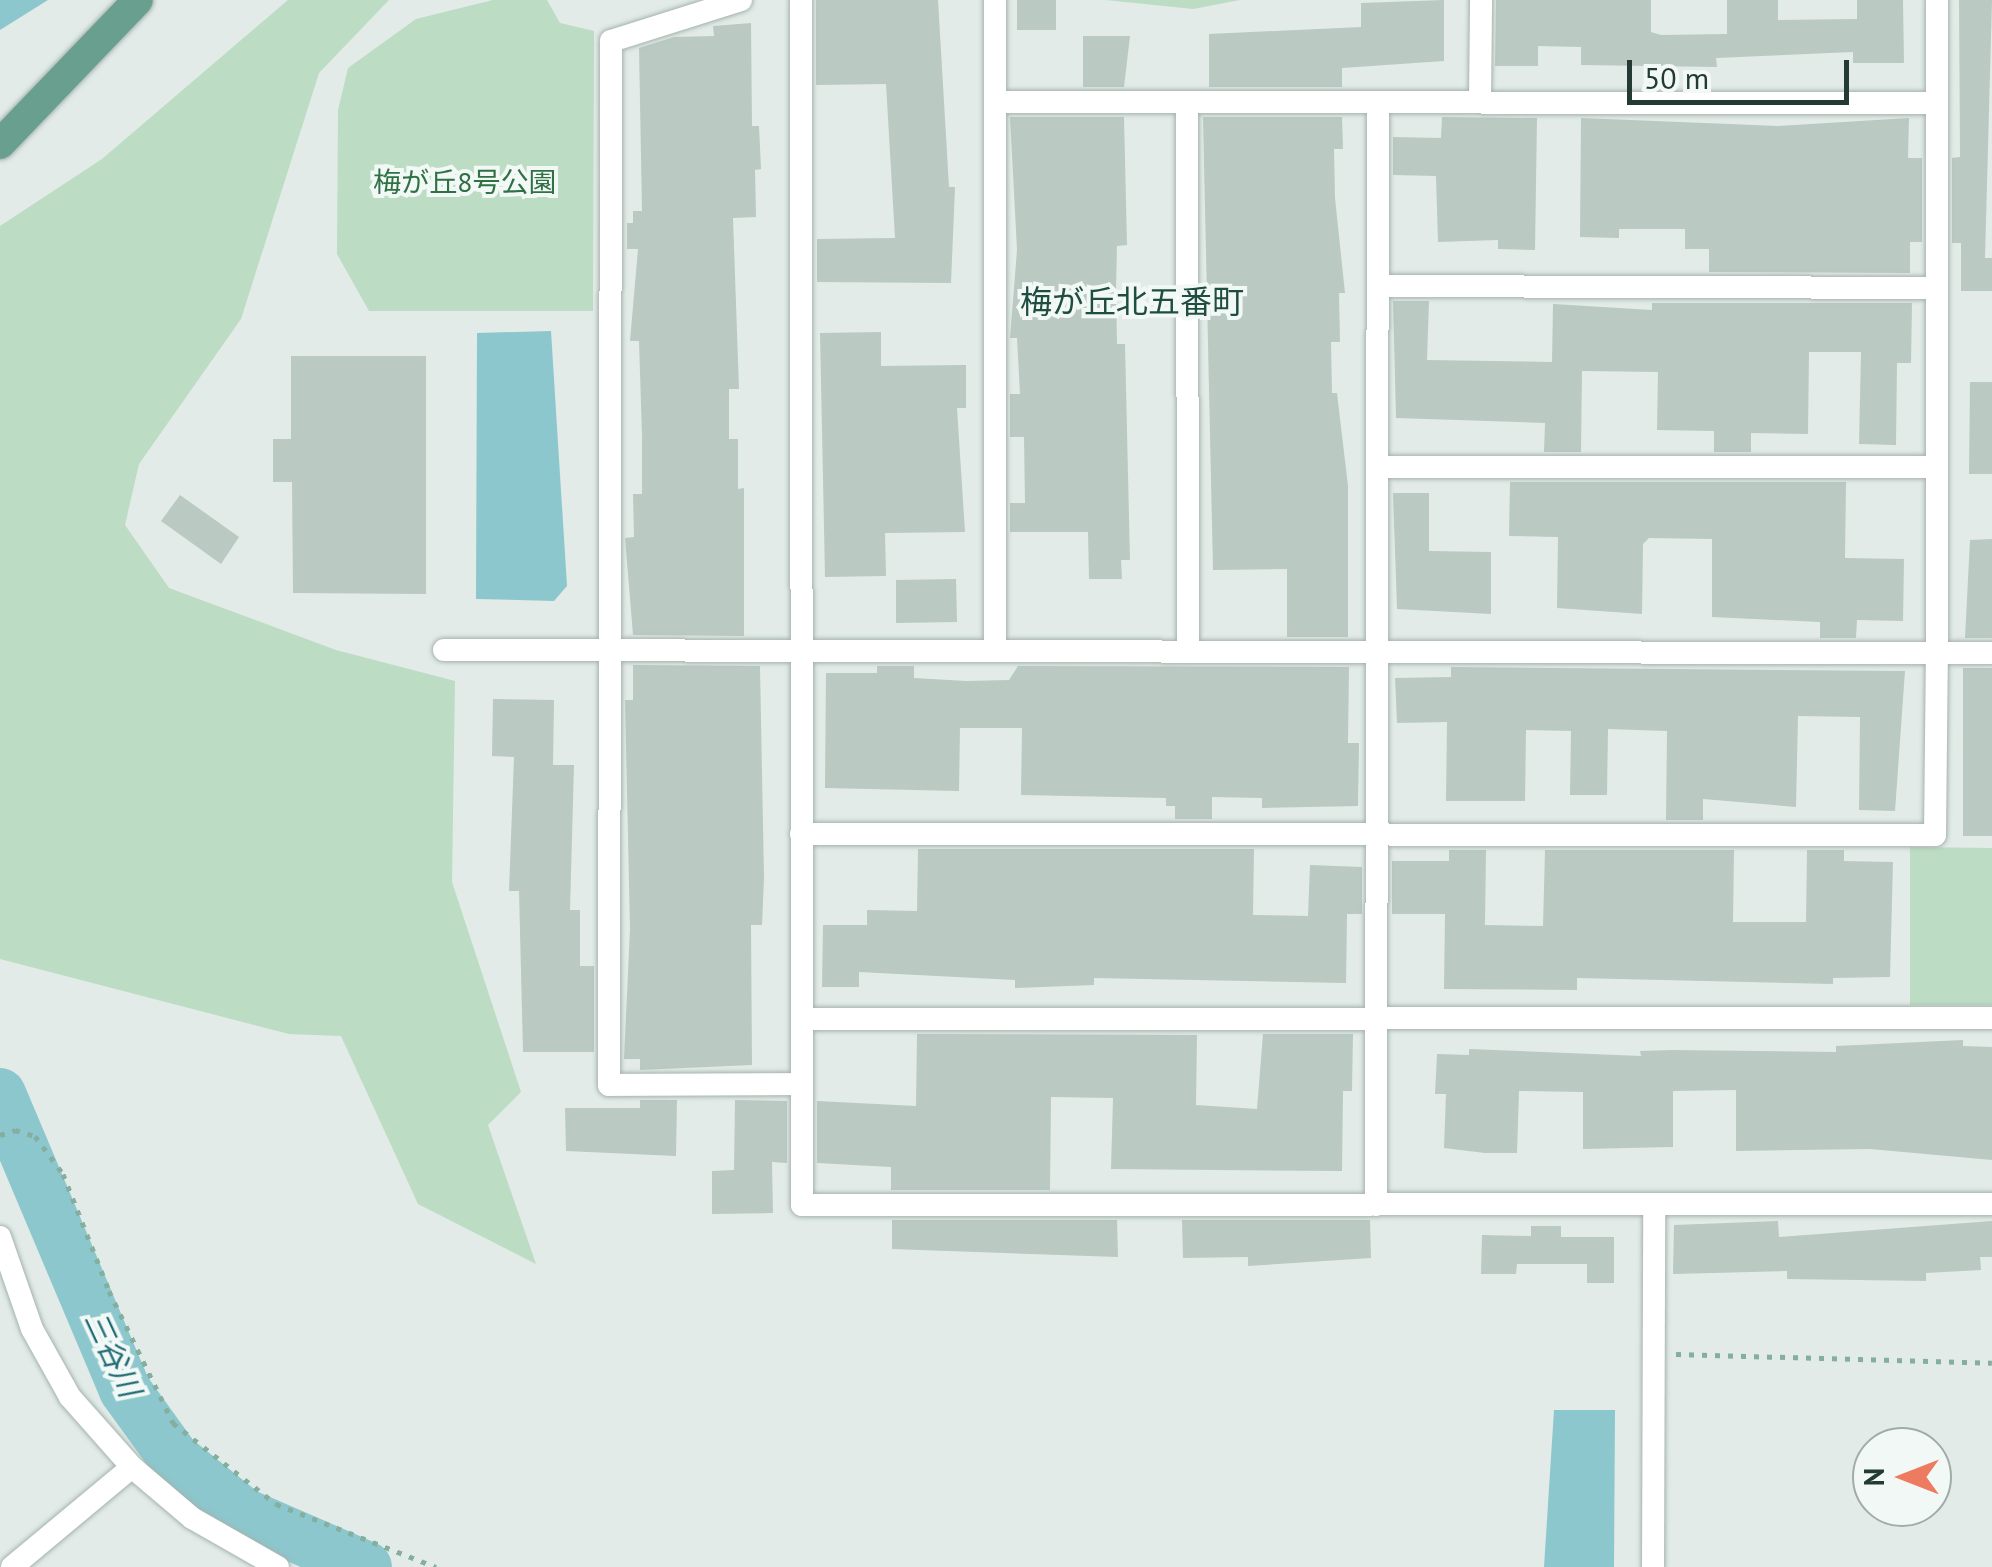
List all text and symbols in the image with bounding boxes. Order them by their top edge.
scale bar [1632,40,1854,102]
text: 50 m [1644,58,1709,97]
park label: 梅が丘8号公園 [373,165,557,199]
district label: 梅が丘北五番町 [1020,282,1244,320]
water label: 三谷川 [78,1306,148,1402]
north arrow [1852,1427,1952,1527]
text: N [1855,1468,1892,1486]

